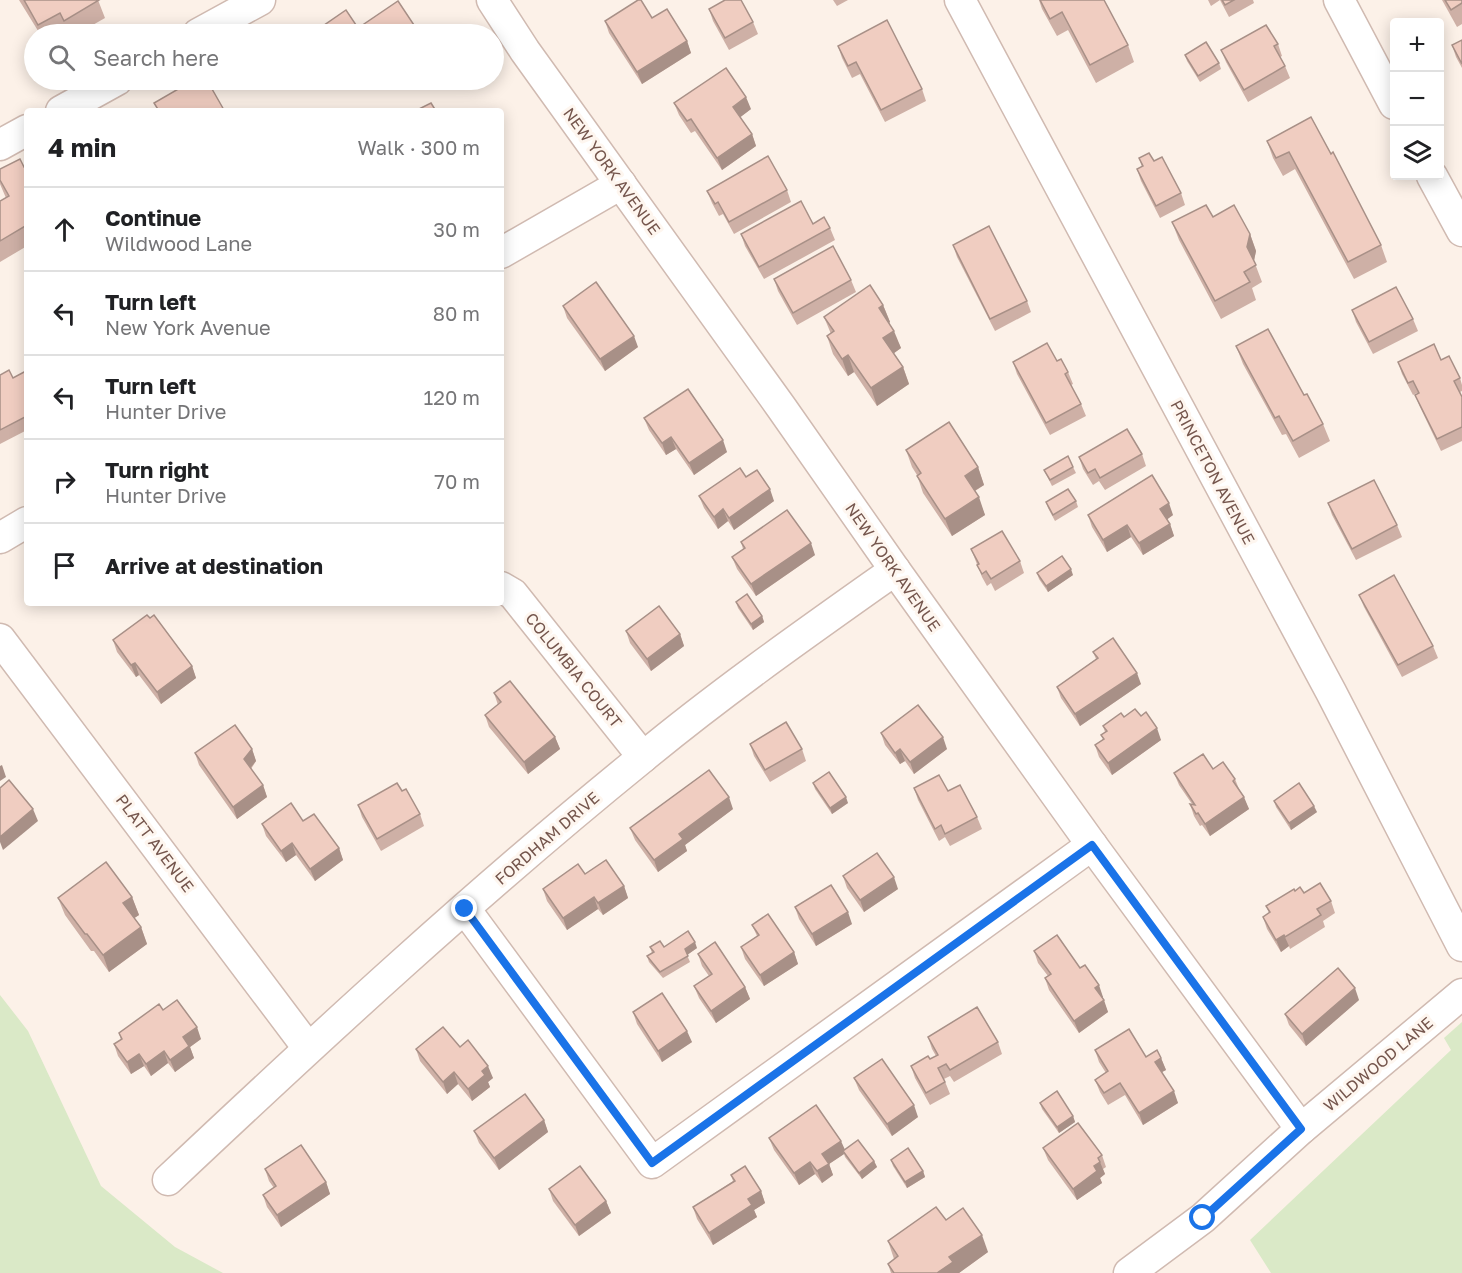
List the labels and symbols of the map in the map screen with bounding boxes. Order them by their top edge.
street label: NEW YORK AVENUE [559,104,665,238]
street label: PRINCETON AVENUE [1167,397,1259,547]
street label: NEW YORK AVENUE [841,499,945,635]
street label: COLUMBIA COURT [521,608,627,732]
street label: FORDHAM DRIVE [491,787,603,889]
street label: PLATT AVENUE [112,790,198,896]
route end [451,895,477,921]
street label: WILDWOOD LANE [1319,1012,1437,1116]
route start [1189,1204,1215,1230]

